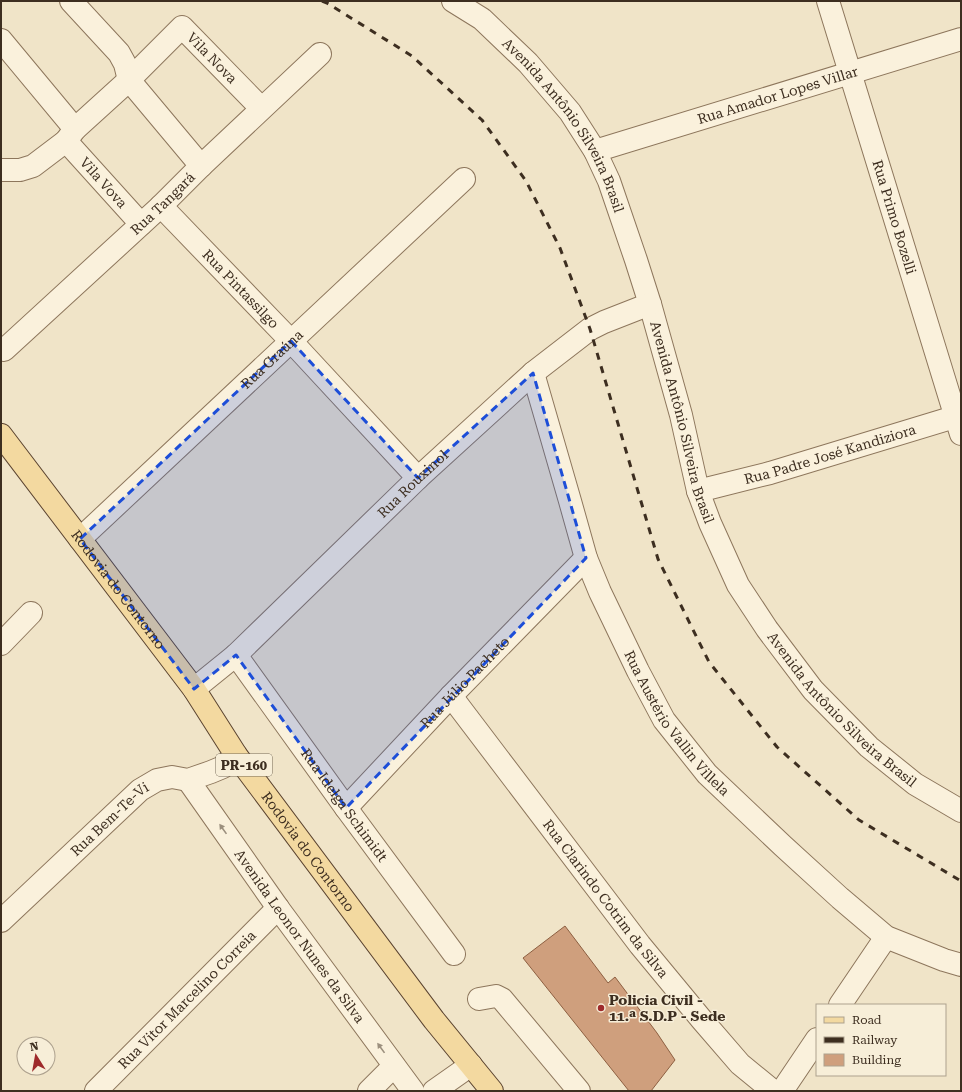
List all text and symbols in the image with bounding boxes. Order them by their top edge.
street label: Vila Nova [184,29,241,87]
street label: Avenida Antônio Silveira Brasil [499,35,627,215]
street label: Rua Amador Lopes Villar [695,63,860,127]
street label: Vila Vova [77,154,131,211]
street label: Rua Primo Bozelli [869,158,920,277]
street label: Rua Tangará [127,169,198,238]
street label: Rua Pintassilgo [199,246,282,331]
street label: Avenida Antônio Silveira Brasil [647,319,718,526]
street label: Rua Graúna [238,326,306,392]
street label: Rua Padre José Kandiziora [742,421,918,487]
street label: Rua Rouxinol [374,446,452,521]
street label: Rodovia do Contorno [68,527,169,652]
street label: Avenida Antônio Silveira Brasil [764,629,920,790]
street label: Rua Júlio Pacheto [417,633,513,731]
street label: Rua Austério Vallin Villela [621,648,733,799]
street label: Rua Idelga Schimidt [298,745,391,865]
road number: PR-160 [216,754,272,776]
street label: Rua Bem-Te-Vi [67,779,152,859]
street label: Rodovia do Contorno [258,789,358,915]
street label: Rua Clarindo Cotrim da Silva [540,816,672,981]
one-way arrow [219,824,227,835]
street label: Avenida Leonor Nunes da Silva [231,846,368,1026]
street label: Rua Vitor Marcelino Correia [115,927,259,1072]
place label: Policia Civil - 11.ª S.D.P - Sede [609,992,725,1024]
marker: Policia Civil - 11.ª S.D.P - Sede [596,1003,606,1013]
legend [816,1004,946,1076]
text: Road [852,1013,882,1027]
text: Railway [852,1033,898,1047]
north arrow [16,1036,56,1076]
text: N [29,1039,40,1054]
one-way arrow [377,1043,385,1054]
text: Building [852,1053,901,1067]

